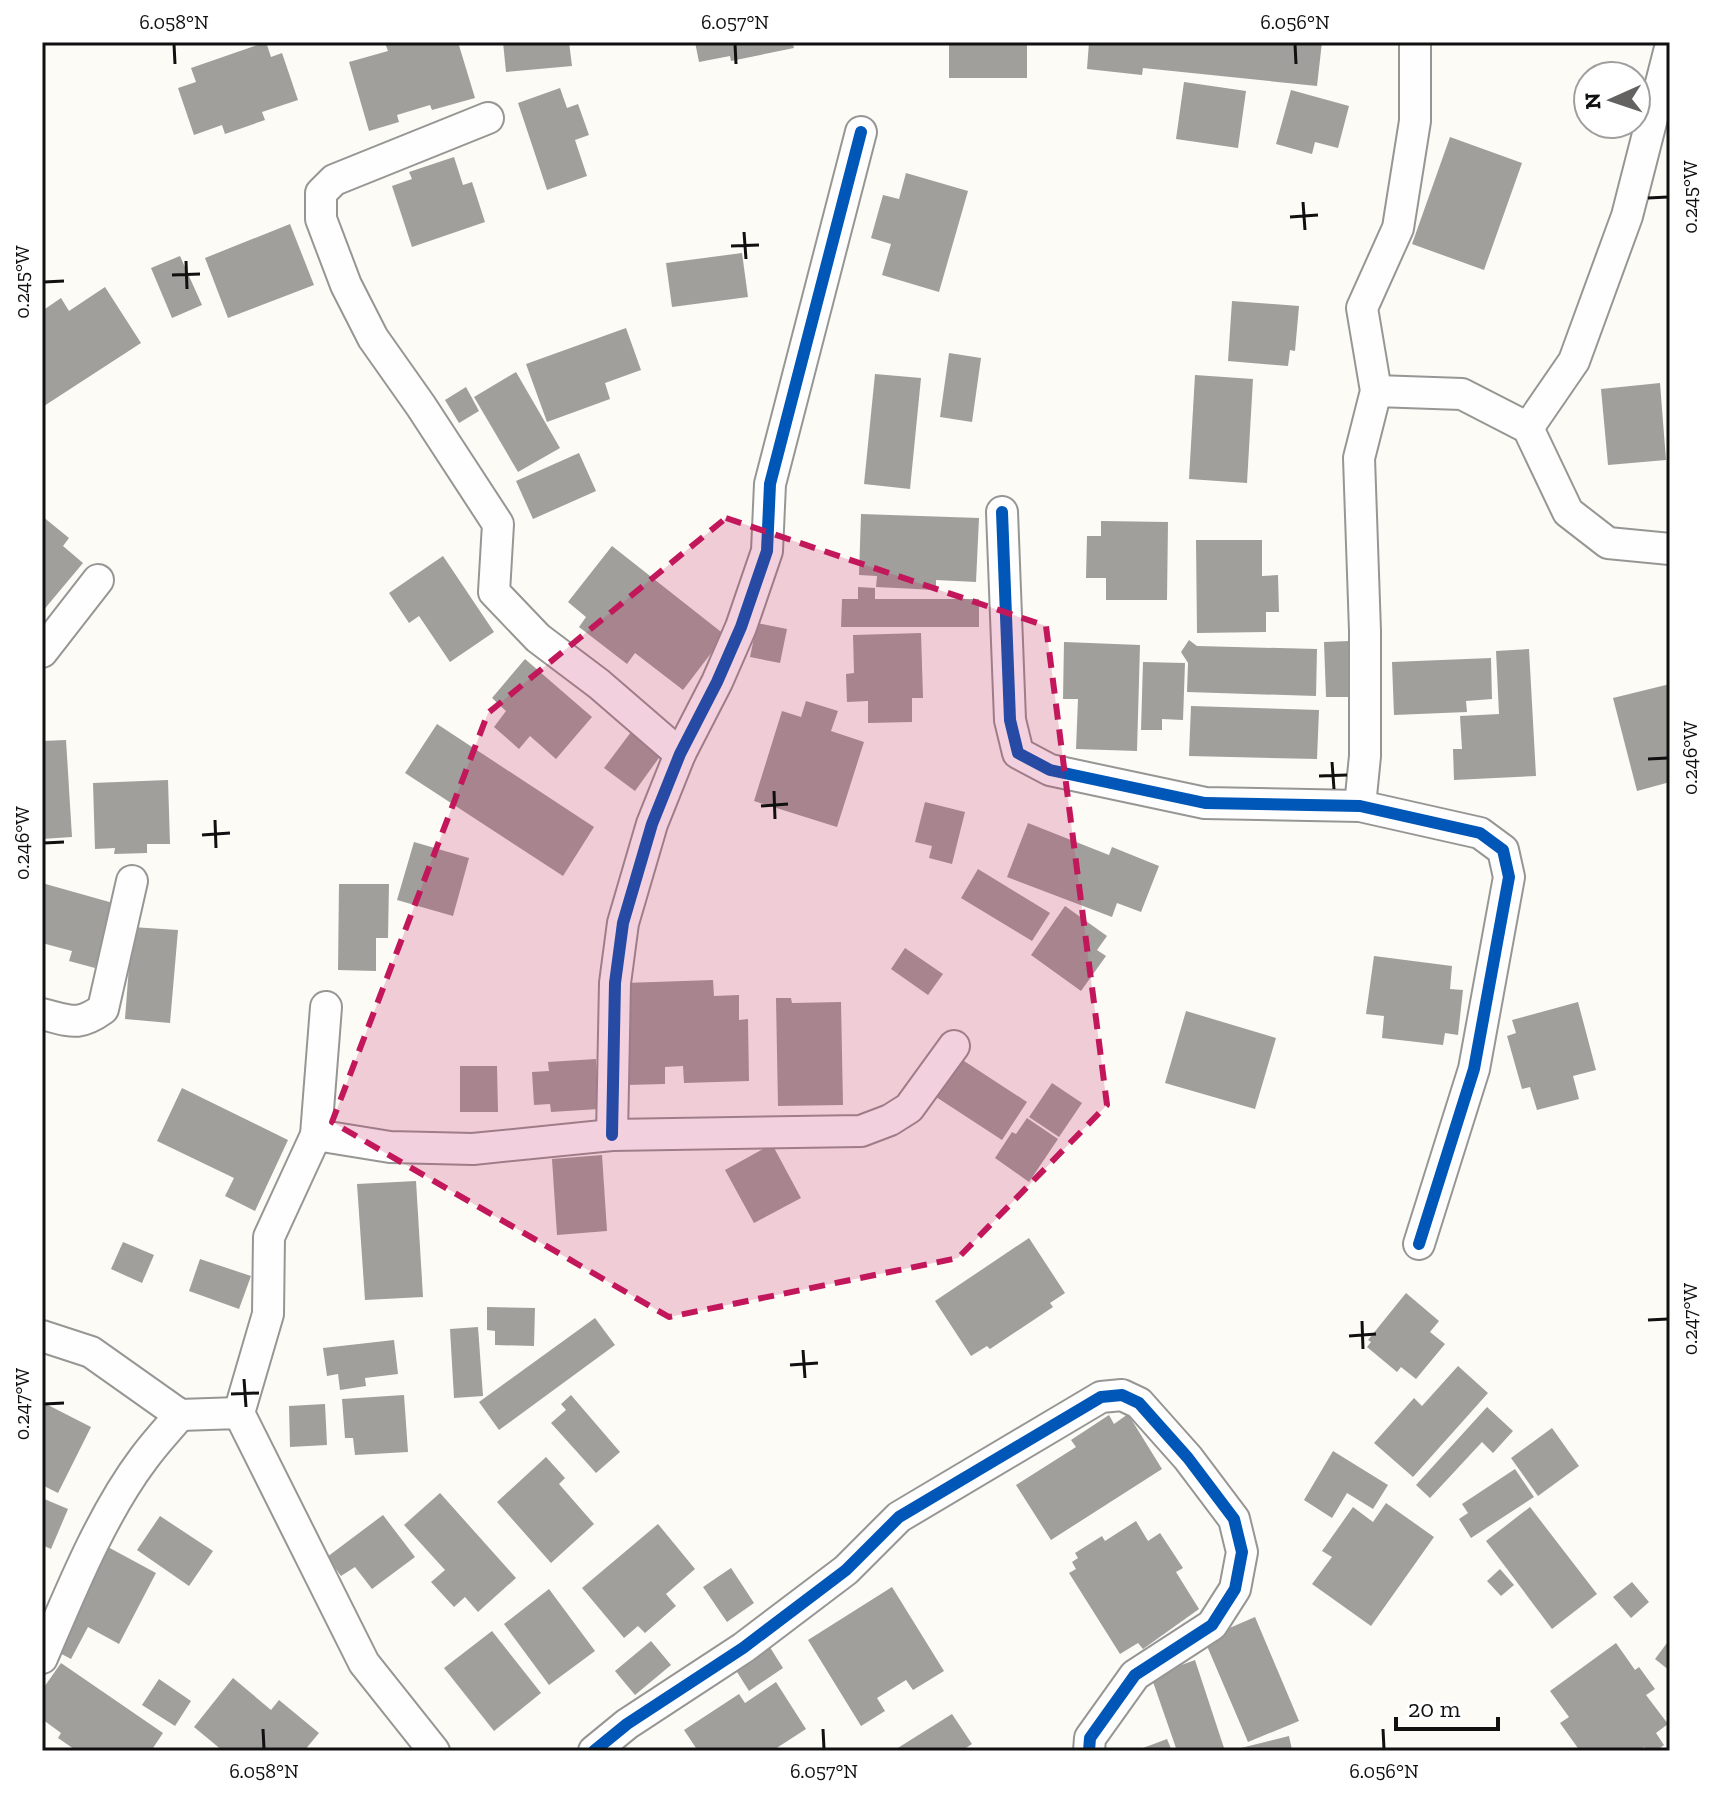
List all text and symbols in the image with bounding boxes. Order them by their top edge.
text: 6.058°N [139,10,209,34]
text: 6.057°N [701,10,769,34]
text: 6.056°N [1260,10,1330,34]
north arrow [1572,60,1652,140]
text: N [1579,92,1606,110]
text: 0.245°W [1678,160,1702,234]
text: 0.245°W [10,245,34,319]
text: 0.246°W [1678,721,1702,795]
text: 0.246°W [10,806,34,880]
text: 0.247°W [1678,1283,1702,1355]
text: 0.247°W [10,1368,34,1440]
scale bar [1396,1681,1498,1731]
text: 20 m [1408,1694,1461,1723]
text: 6.058°N [229,1759,299,1783]
text: 6.057°N [790,1759,858,1783]
text: 6.056°N [1349,1759,1419,1783]

